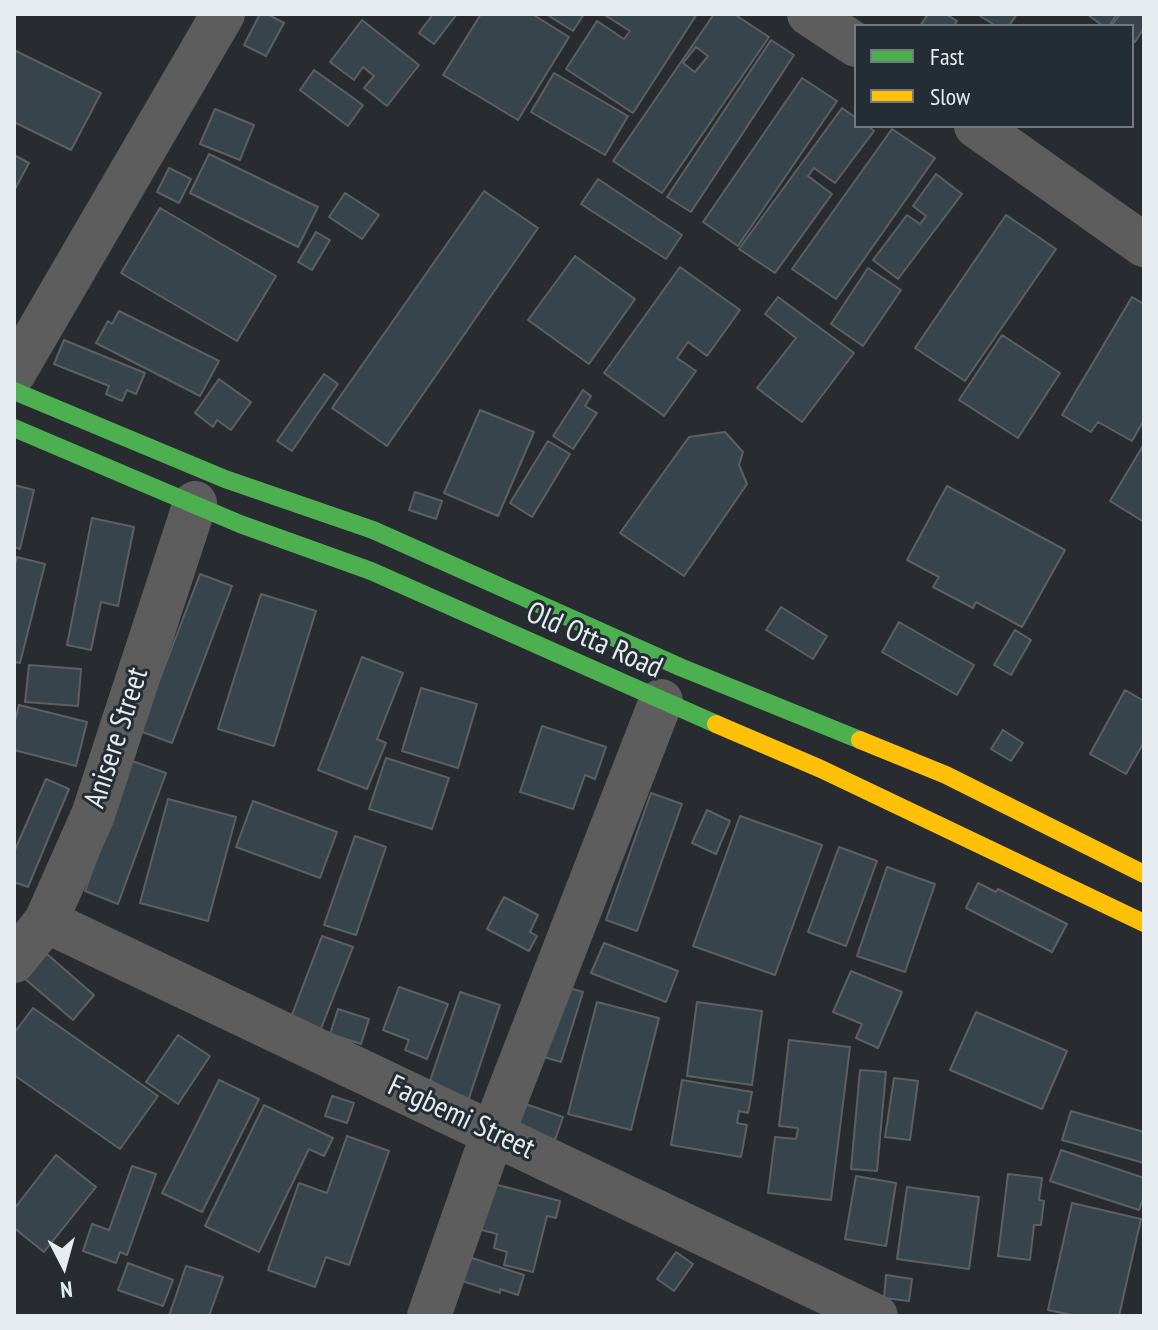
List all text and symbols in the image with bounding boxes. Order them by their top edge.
legend [854,24,1134,128]
text: Fast [930,41,964,72]
text: Slow [930,81,970,112]
street label: Old Otta Road [520,595,668,687]
street label: Anisere Street [77,663,157,813]
street label: Fagbemi Street [382,1068,540,1168]
north arrow [24,1226,104,1306]
text: N [59,1275,74,1304]

